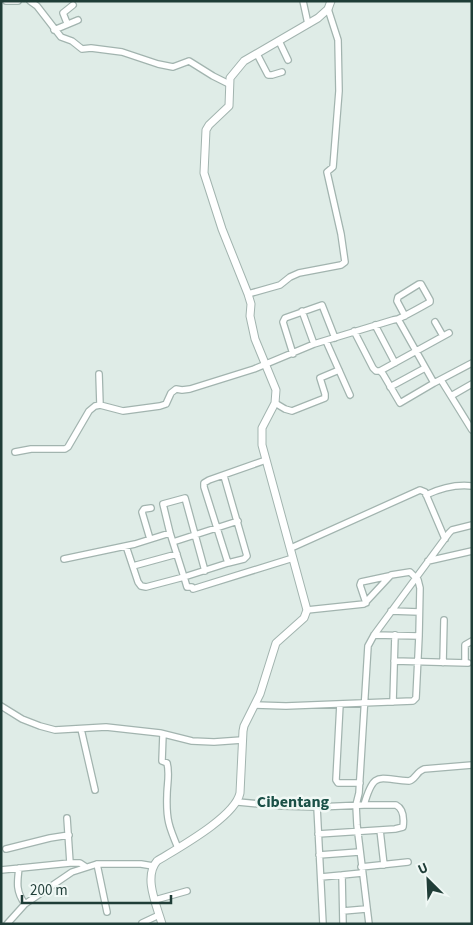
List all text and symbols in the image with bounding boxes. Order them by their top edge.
district label: Cibentang [257,791,330,813]
north arrow [403,855,453,905]
text: U [415,858,431,880]
scale bar [22,872,171,904]
text: 200 m [30,880,68,901]

